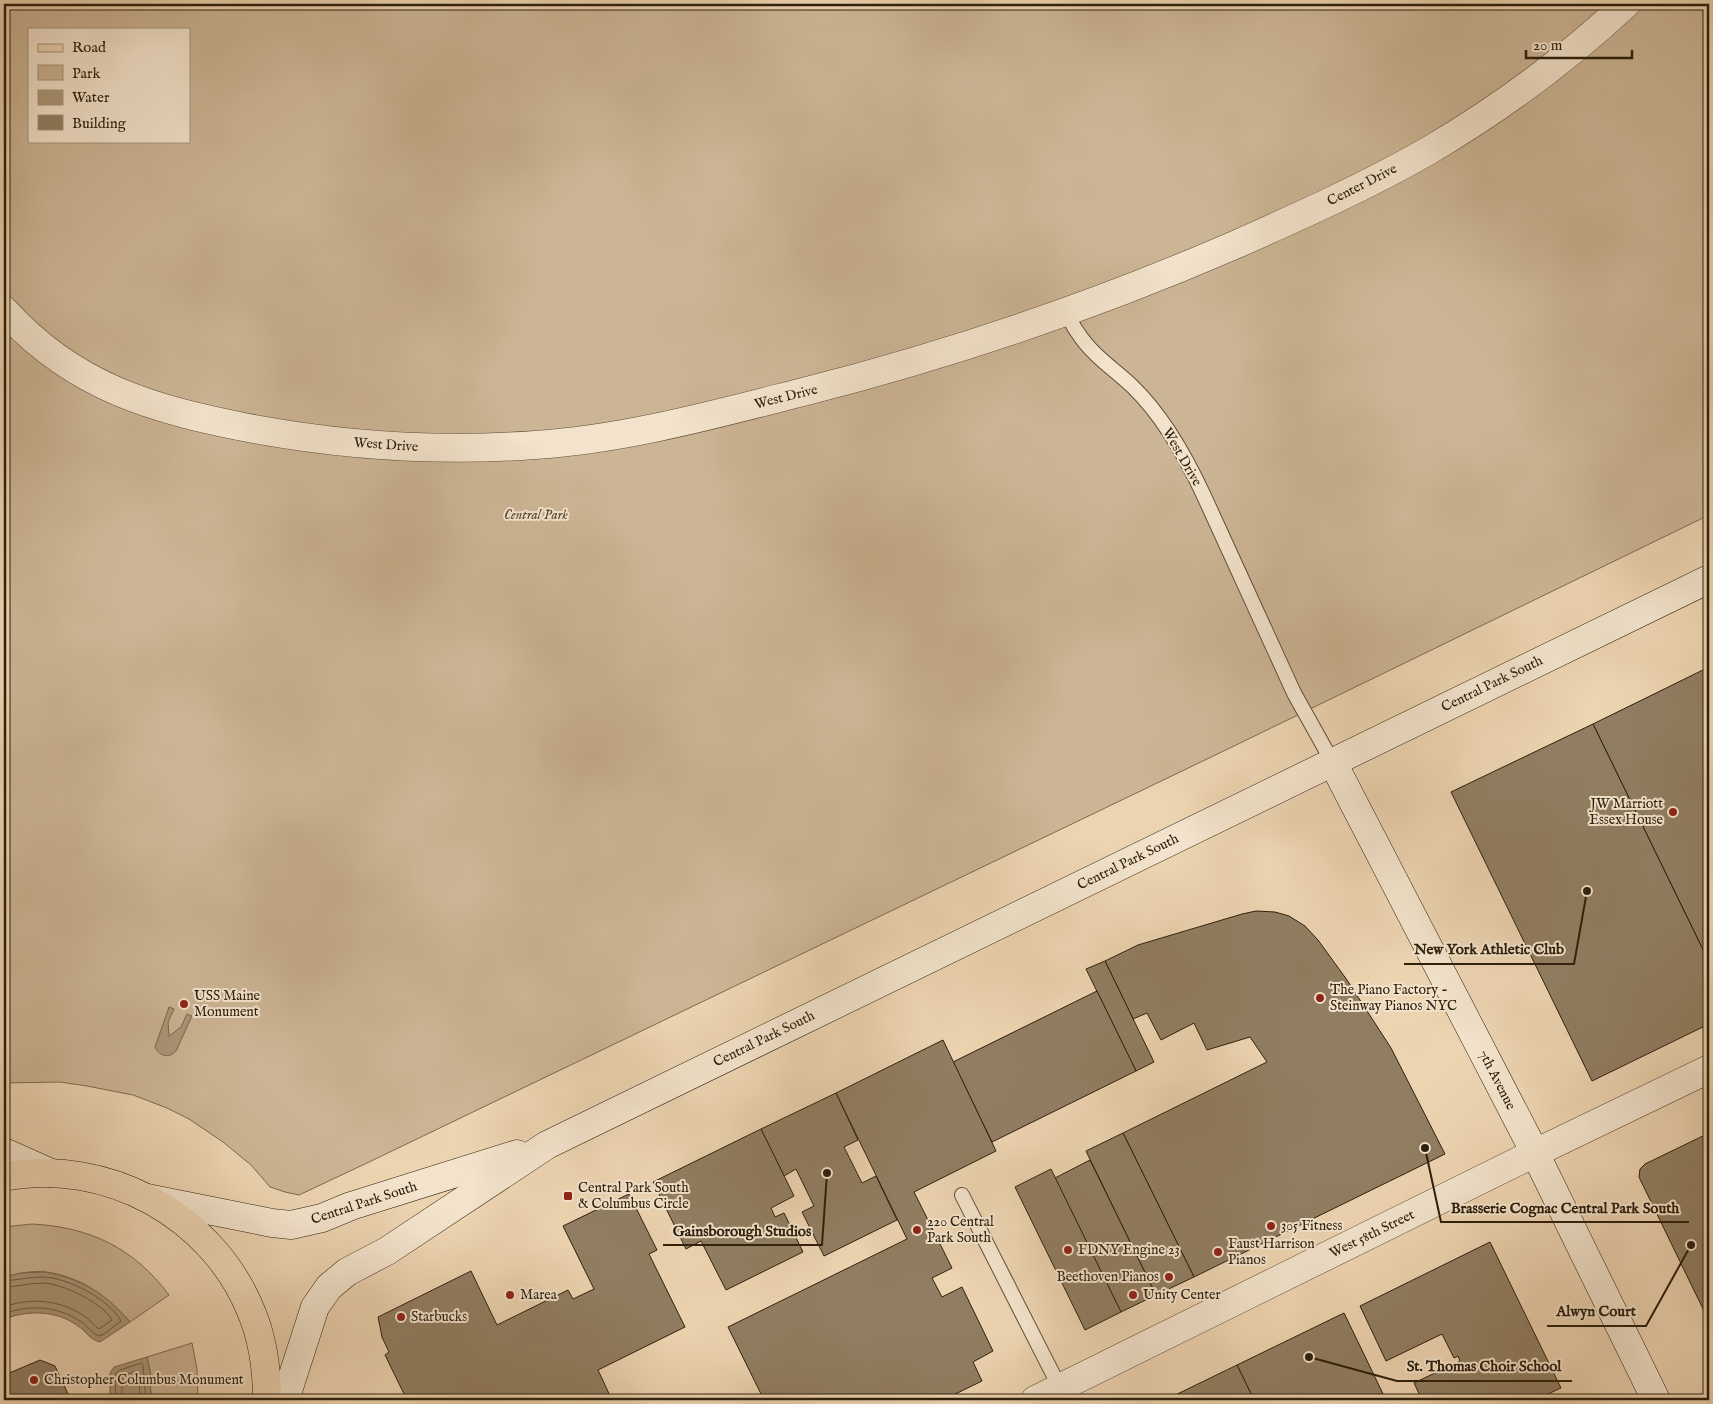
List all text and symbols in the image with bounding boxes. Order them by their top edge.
legend [28,28,190,142]
scale bar [1526,28,1632,60]
text: 20 m [1533,36,1563,55]
text: Road [72,38,107,57]
text: Park [72,64,102,83]
text: Water [72,88,110,107]
text: Building [72,114,127,133]
street label: Center Drive [1324,159,1400,210]
street label: West Drive [753,380,820,414]
street label: West Drive [1158,425,1206,490]
street label: West Drive [353,434,419,456]
park label: Central Park [504,506,568,524]
street label: Central Park South [1438,651,1546,716]
place label: JW Marriott Essex House [1589,795,1664,829]
marker: JW Marriott Essex House [1667,806,1679,818]
street label: Central Park South [1074,829,1182,894]
callout: New York Athletic Club [1404,934,1574,964]
text: New York Athletic Club [1413,940,1564,959]
place label: The Piano Factory - Steinway Pianos NYC [1330,981,1457,1015]
place label: USS Maine Monument [194,987,261,1021]
marker: The Piano Factory - Steinway Pianos NYC [1314,992,1326,1004]
marker: USS Maine Monument [178,998,190,1010]
street label: Central Park South [710,1006,818,1071]
street label: 7th Avenue [1474,1047,1520,1113]
street label: Central Park South [309,1177,420,1229]
place label: Central Park South & Columbus Circle [578,1179,689,1213]
marker: Central Park South & Columbus Circle [562,1190,574,1202]
callout: Brasserie Cognac Central Park South [1441,1192,1689,1222]
text: Brasserie Cognac Central Park South [1451,1199,1680,1218]
street label: West 58th Street [1326,1206,1418,1262]
place label: 220 Central Park South [927,1213,994,1247]
callout: Gainsborough Studios [663,1215,822,1245]
place label: 305 Fitness [1281,1217,1342,1235]
marker: 305 Fitness [1265,1220,1277,1232]
text: Gainsborough Studios [673,1222,812,1241]
marker: 220 Central Park South [911,1224,923,1236]
place label: Faust Harrison Pianos [1228,1235,1315,1269]
place label: FDNY Engine 23 [1078,1241,1180,1259]
marker: FDNY Engine 23 [1062,1244,1074,1256]
marker: Faust Harrison Pianos [1212,1246,1224,1258]
place label: Beethoven Pianos [1056,1268,1159,1286]
marker: Beethoven Pianos [1163,1271,1175,1283]
place label: Marea [520,1286,558,1304]
place label: Unity Center [1143,1286,1221,1304]
marker: Marea [504,1289,516,1301]
marker: Unity Center [1127,1289,1139,1301]
callout: Alwyn Court [1547,1296,1646,1326]
text: Alwyn Court [1555,1302,1637,1321]
place label: Starbucks [411,1308,467,1326]
marker: Starbucks [395,1311,407,1323]
callout: St. Thomas Choir School [1397,1351,1572,1381]
text: St. Thomas Choir School [1407,1357,1562,1376]
place label: Christopher Columbus Monument [44,1371,244,1389]
marker: Christopher Columbus Monument [28,1374,40,1386]

